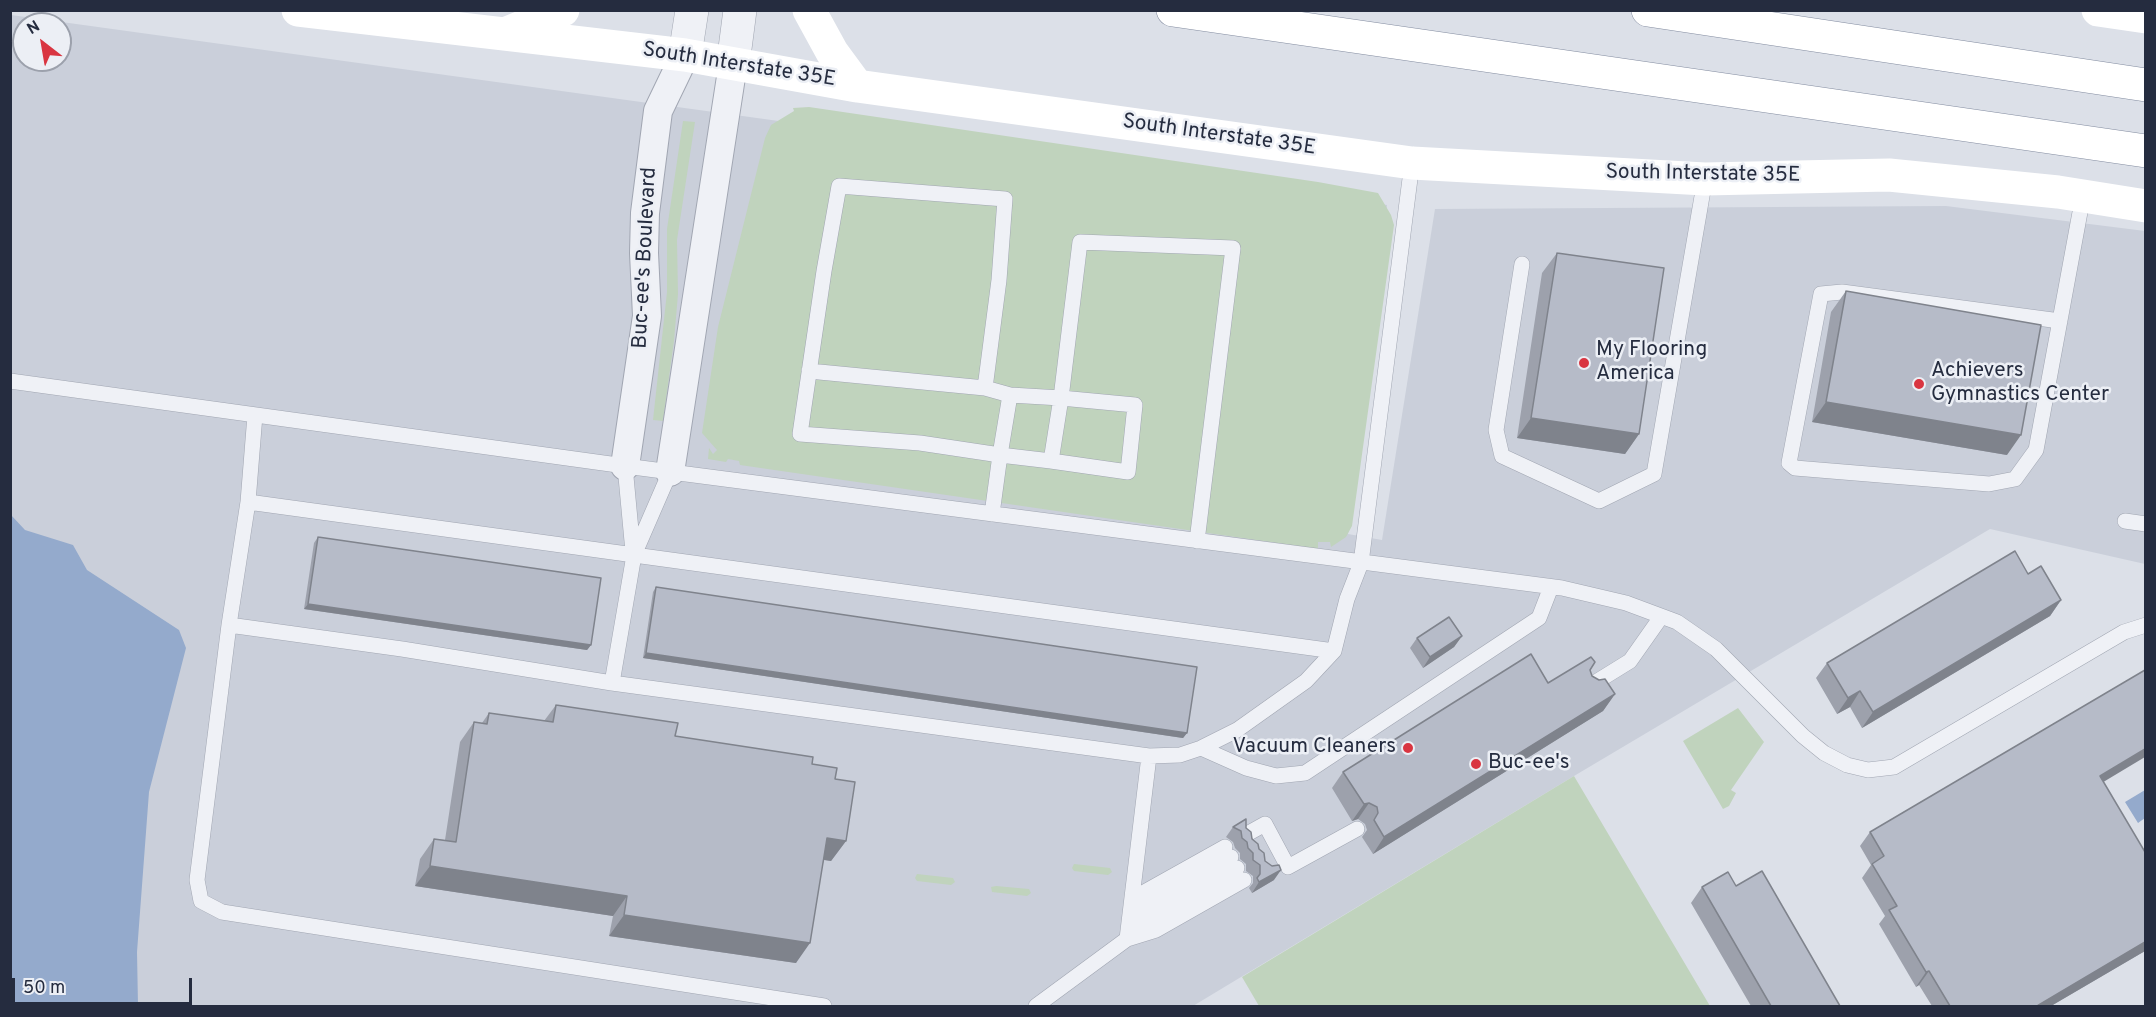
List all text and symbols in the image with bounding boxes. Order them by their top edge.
north arrow [12,12,72,72]
text: N [24,17,44,40]
street label: South Interstate 35E [641,38,837,94]
street label: South Interstate 35E [1121,110,1317,162]
street label: South Interstate 35E [1605,161,1801,189]
street label: Buc-ee's Boulevard [629,167,663,349]
place label: My Flooring America [1596,338,1707,388]
marker: My Flooring America [1577,356,1591,370]
place label: Achievers Gymnastics Center [1931,359,2109,409]
marker: Achievers Gymnastics Center [1912,377,1926,391]
place label: Vacuum Cleaners [1233,735,1396,761]
marker: Vacuum Cleaners [1401,741,1415,755]
place label: Buc-ee's [1488,751,1570,777]
marker: Buc-ee's [1469,757,1483,771]
scale bar [15,966,195,1004]
text: 50 m [23,977,65,1000]

